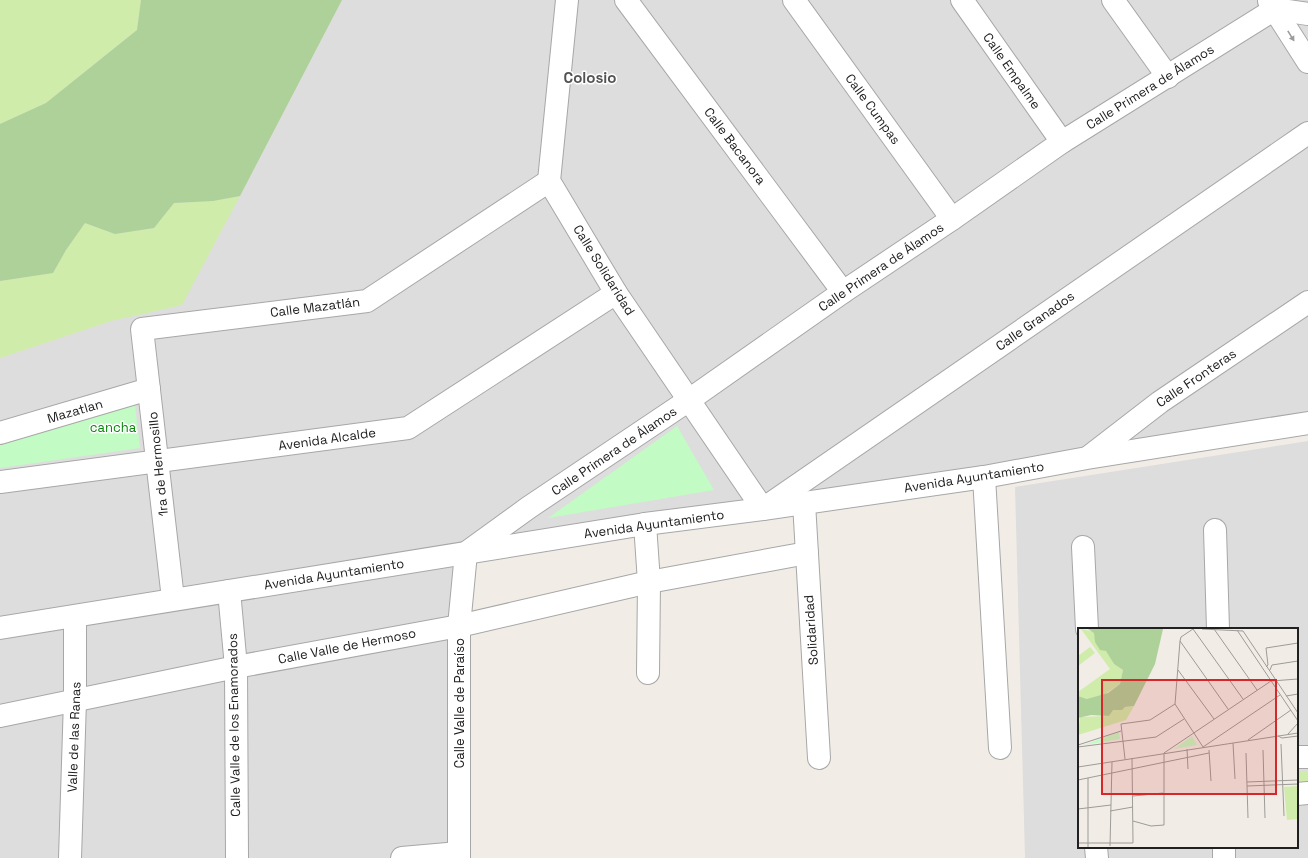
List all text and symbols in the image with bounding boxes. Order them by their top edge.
street label: Calle Empalme [979,29,1045,113]
one-way arrow [1288,30,1295,42]
street label: Calle Primera de Álamos [1083,41,1217,133]
district label: Colosio [563,68,617,87]
street label: Calle Cumpas [842,70,904,148]
street label: Calle Bacanora [700,104,770,188]
street label: Calle Primera de Álamos [815,219,947,315]
street label: Calle Solidaridad [569,222,639,318]
street label: Calle Granados [992,287,1078,354]
street label: Calle Mazatlán [269,293,361,321]
street label: Calle Fronteras [1153,345,1239,411]
street label: Mazatlan [45,395,105,427]
street label: Calle Primera de Álamos [548,403,680,499]
street label: 1ra de Hermosillo [144,411,172,517]
park label: cancha [90,419,137,436]
street label: Avenida Alcalde [277,424,377,454]
street label: Avenida Ayuntamiento [903,458,1045,496]
street label: Avenida Ayuntamiento [583,506,725,542]
street label: Avenida Ayuntamiento [263,555,405,593]
street label: Solidaridad [800,594,822,666]
street label: Calle Valle de Hermoso [277,624,417,668]
inset map [1078,628,1298,848]
street label: Calle Valle de los Enamorados [224,633,244,817]
street label: Calle Valle de Paraíso [451,638,468,768]
street label: Valle de las Ranas [64,681,84,793]

